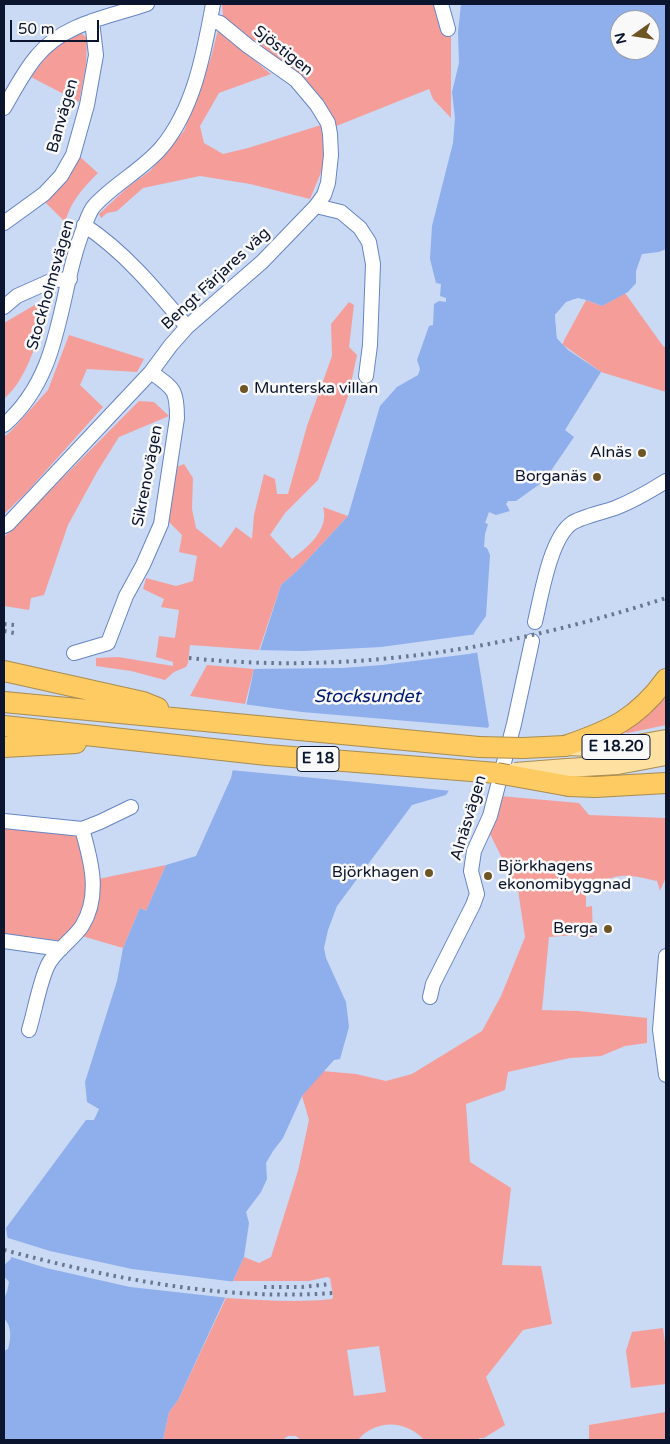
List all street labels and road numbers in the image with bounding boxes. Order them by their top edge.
street label: Sjöstigen [249,22,317,80]
street label: Banvägen [43,77,83,155]
street label: Stockholmsvägen [23,218,79,352]
street label: Bengt Färjares väg [158,224,274,334]
street label: Sikrenovägen [129,424,167,528]
road number: E 18.20 [582,734,650,760]
road number: E 18 [297,746,339,772]
street label: Alnäsvägen [447,773,491,863]

